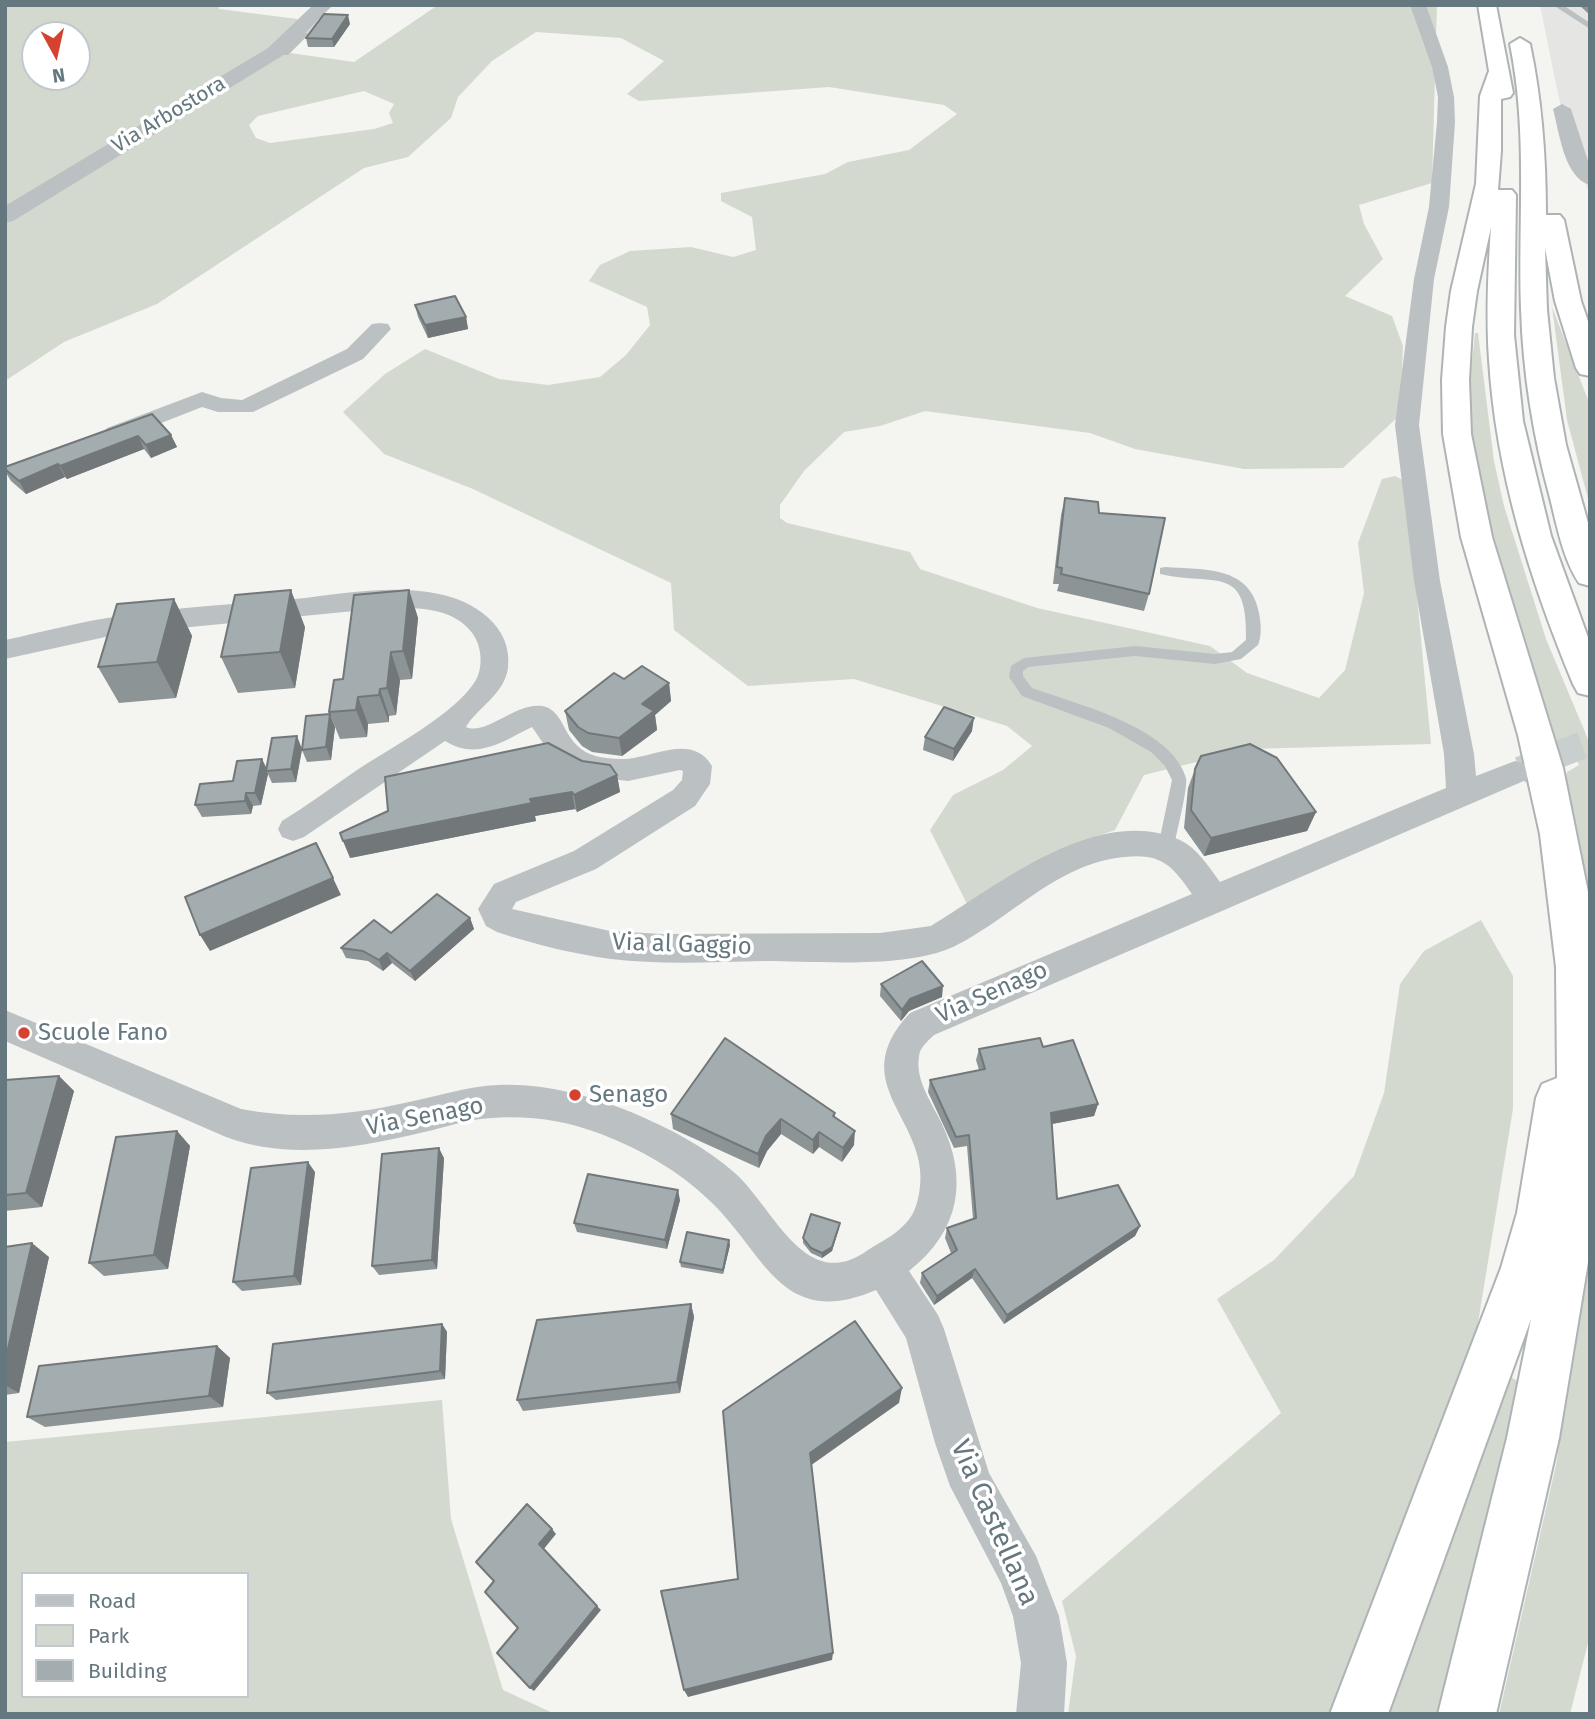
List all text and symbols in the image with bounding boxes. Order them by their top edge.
north arrow [21,21,91,91]
text: N [51,63,67,88]
street label: Via Arbostora [108,71,230,159]
street label: Via al Gaggio [612,928,752,962]
street label: Via Senago [932,956,1052,1030]
place label: Scuole Fano [38,1019,168,1047]
marker: Scuole Fano [16,1025,32,1041]
place label: Senago [589,1081,668,1109]
marker: Senago [567,1087,583,1103]
street label: Via Senago [364,1092,486,1142]
street label: Via Castellana [943,1435,1045,1611]
legend [21,1572,248,1698]
text: Road [88,1588,136,1614]
text: Park [88,1623,129,1649]
text: Building [88,1658,167,1684]

